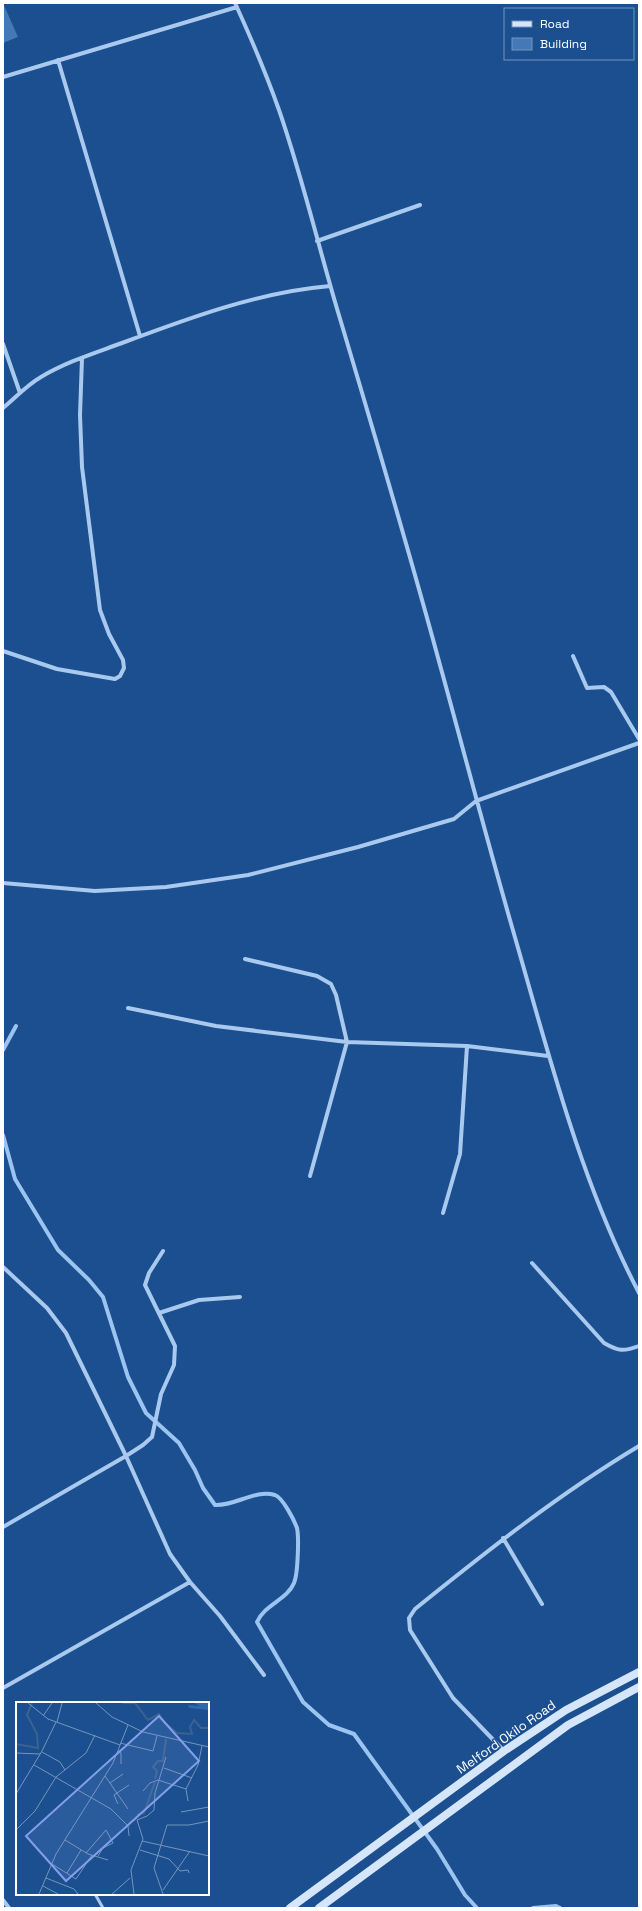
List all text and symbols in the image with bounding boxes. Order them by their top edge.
legend [504,8,634,60]
text: Road [540,16,569,32]
text: Building [540,36,587,52]
street label: Melford Okilo Road [453,1696,559,1778]
inset map [16,1702,209,1895]

